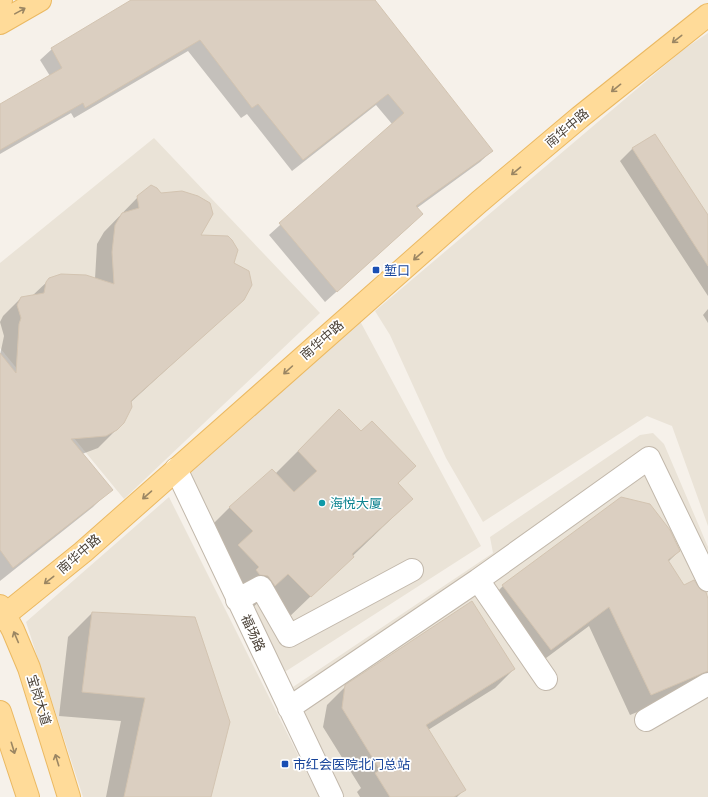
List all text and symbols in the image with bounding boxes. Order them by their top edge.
one-way arrow [14,7,26,15]
one-way arrow [672,35,683,43]
one-way arrow [610,83,621,92]
street label: 南华中路 [542,106,592,150]
one-way arrow [511,167,521,176]
one-way arrow [412,252,423,261]
place label: 堑口 [384,263,410,278]
marker: 堑口 [371,265,381,275]
street label: 南华中路 [297,317,347,363]
one-way arrow [283,365,294,374]
one-way arrow [142,490,152,499]
place label: 海悦大厦 [330,496,382,511]
marker: 海悦大厦 [317,498,327,508]
street label: 南华中路 [54,531,104,577]
one-way arrow [43,576,54,585]
street label: 福场路 [238,612,268,654]
one-way arrow [12,631,19,643]
street label: 宝岗大道 [24,673,54,727]
one-way arrow [10,742,17,755]
one-way arrow [53,753,60,766]
place label: 市红会医院北门总站 [293,757,410,772]
marker: 市红会医院北门总站 [280,759,290,769]

